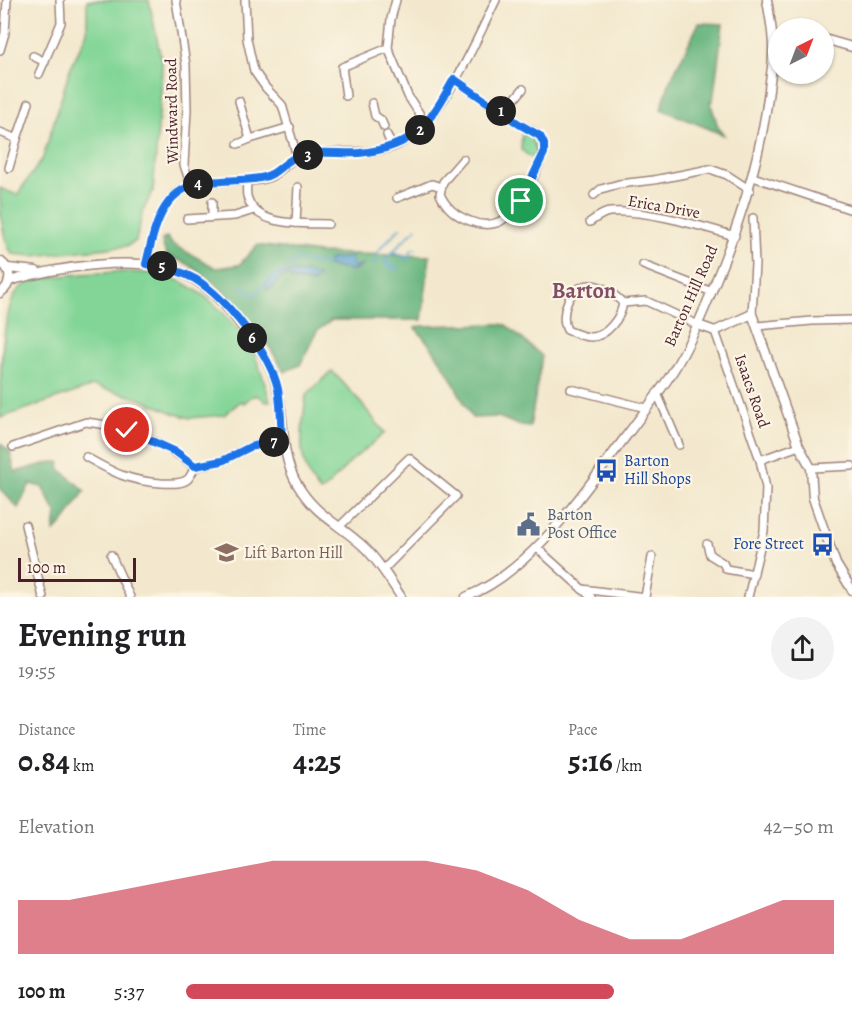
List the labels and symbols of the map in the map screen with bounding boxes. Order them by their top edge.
north arrow [768,18,834,84]
street label: Windward Road [160,58,184,165]
pin: 1 [486,96,516,126]
pin: 2 [405,115,435,145]
pin: 3 [293,140,323,170]
pin: 4 [183,169,213,199]
pin [495,175,546,226]
street label: Erica Drive [626,190,702,224]
street label: Barton Hill Road [659,241,723,350]
pin: 5 [147,251,177,281]
district label: Barton [552,276,616,306]
pin: 6 [237,323,267,353]
street label: Isaacs Road [729,351,775,431]
pin [101,404,152,455]
pin: 7 [259,427,289,457]
place label: Barton Hill Shops [624,450,691,490]
bus stop icon: Barton Hill Shops [593,457,619,483]
place label: Barton Post Office [547,504,617,544]
public building icon: Barton Post Office [516,511,542,537]
bus stop icon: Fore Street [809,531,835,557]
place label: Fore Street [733,533,804,555]
school or university icon: Lift Barton Hill [213,540,239,566]
place label: Lift Barton Hill [244,542,343,564]
scale bar [18,555,136,582]

